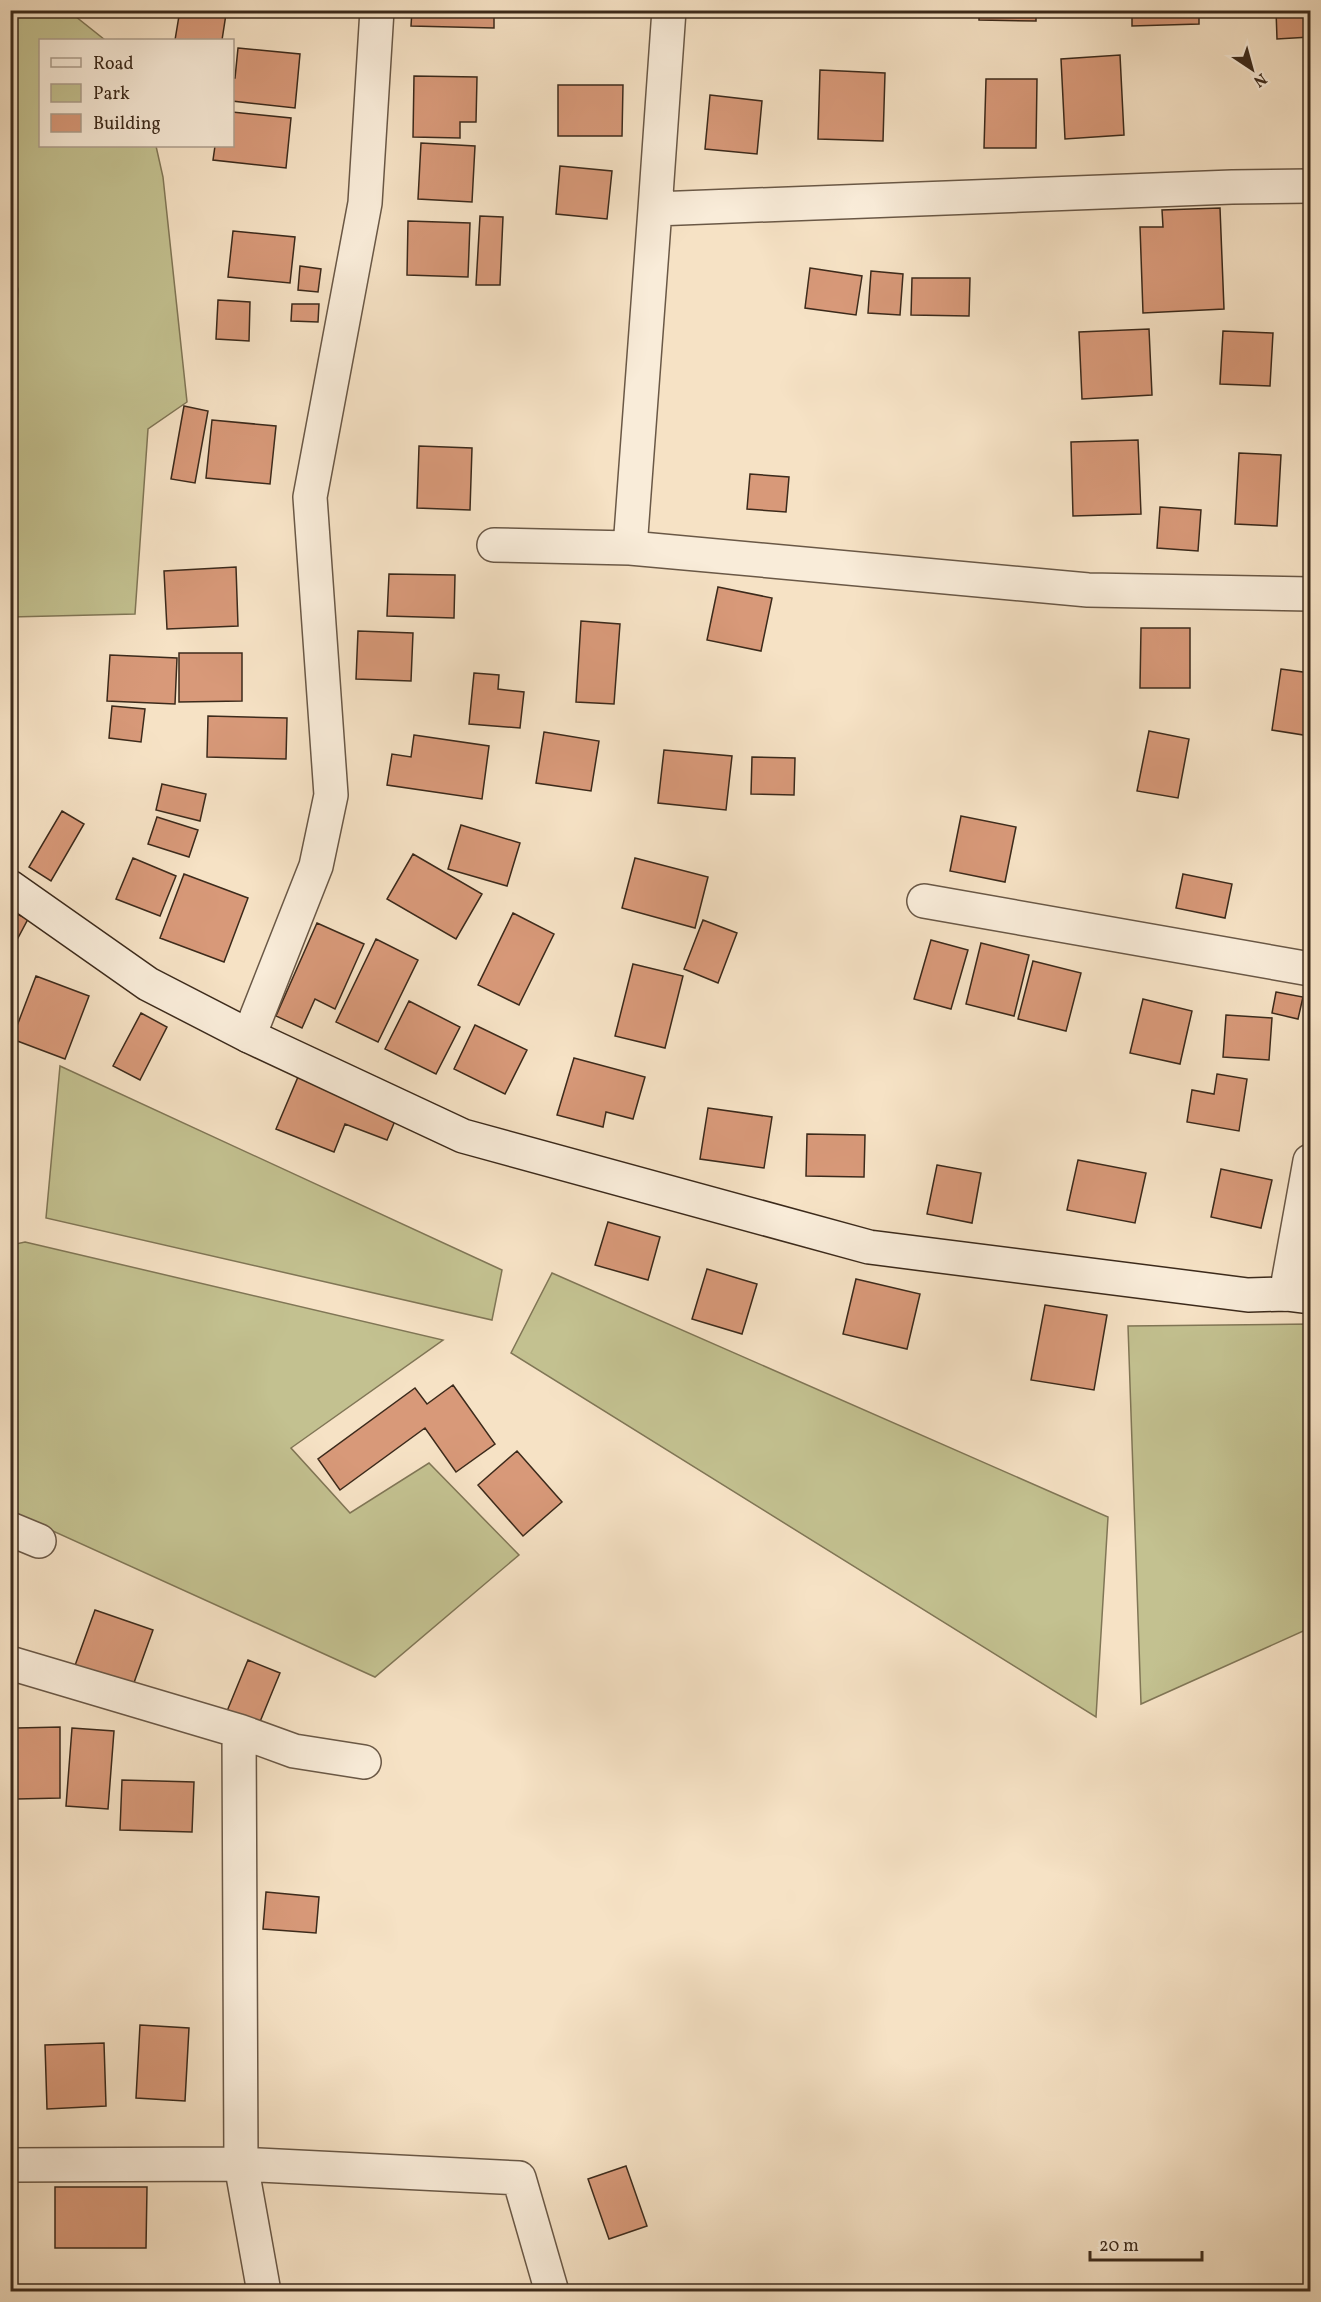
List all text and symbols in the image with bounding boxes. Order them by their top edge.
legend [39,39,234,147]
north arrow [1222,39,1282,99]
text: Road [93,52,134,77]
text: N [1248,67,1271,92]
text: Park [93,82,130,107]
text: Building [93,112,161,137]
scale bar [1090,2224,1202,2262]
text: 20 m [1099,2234,1139,2259]

